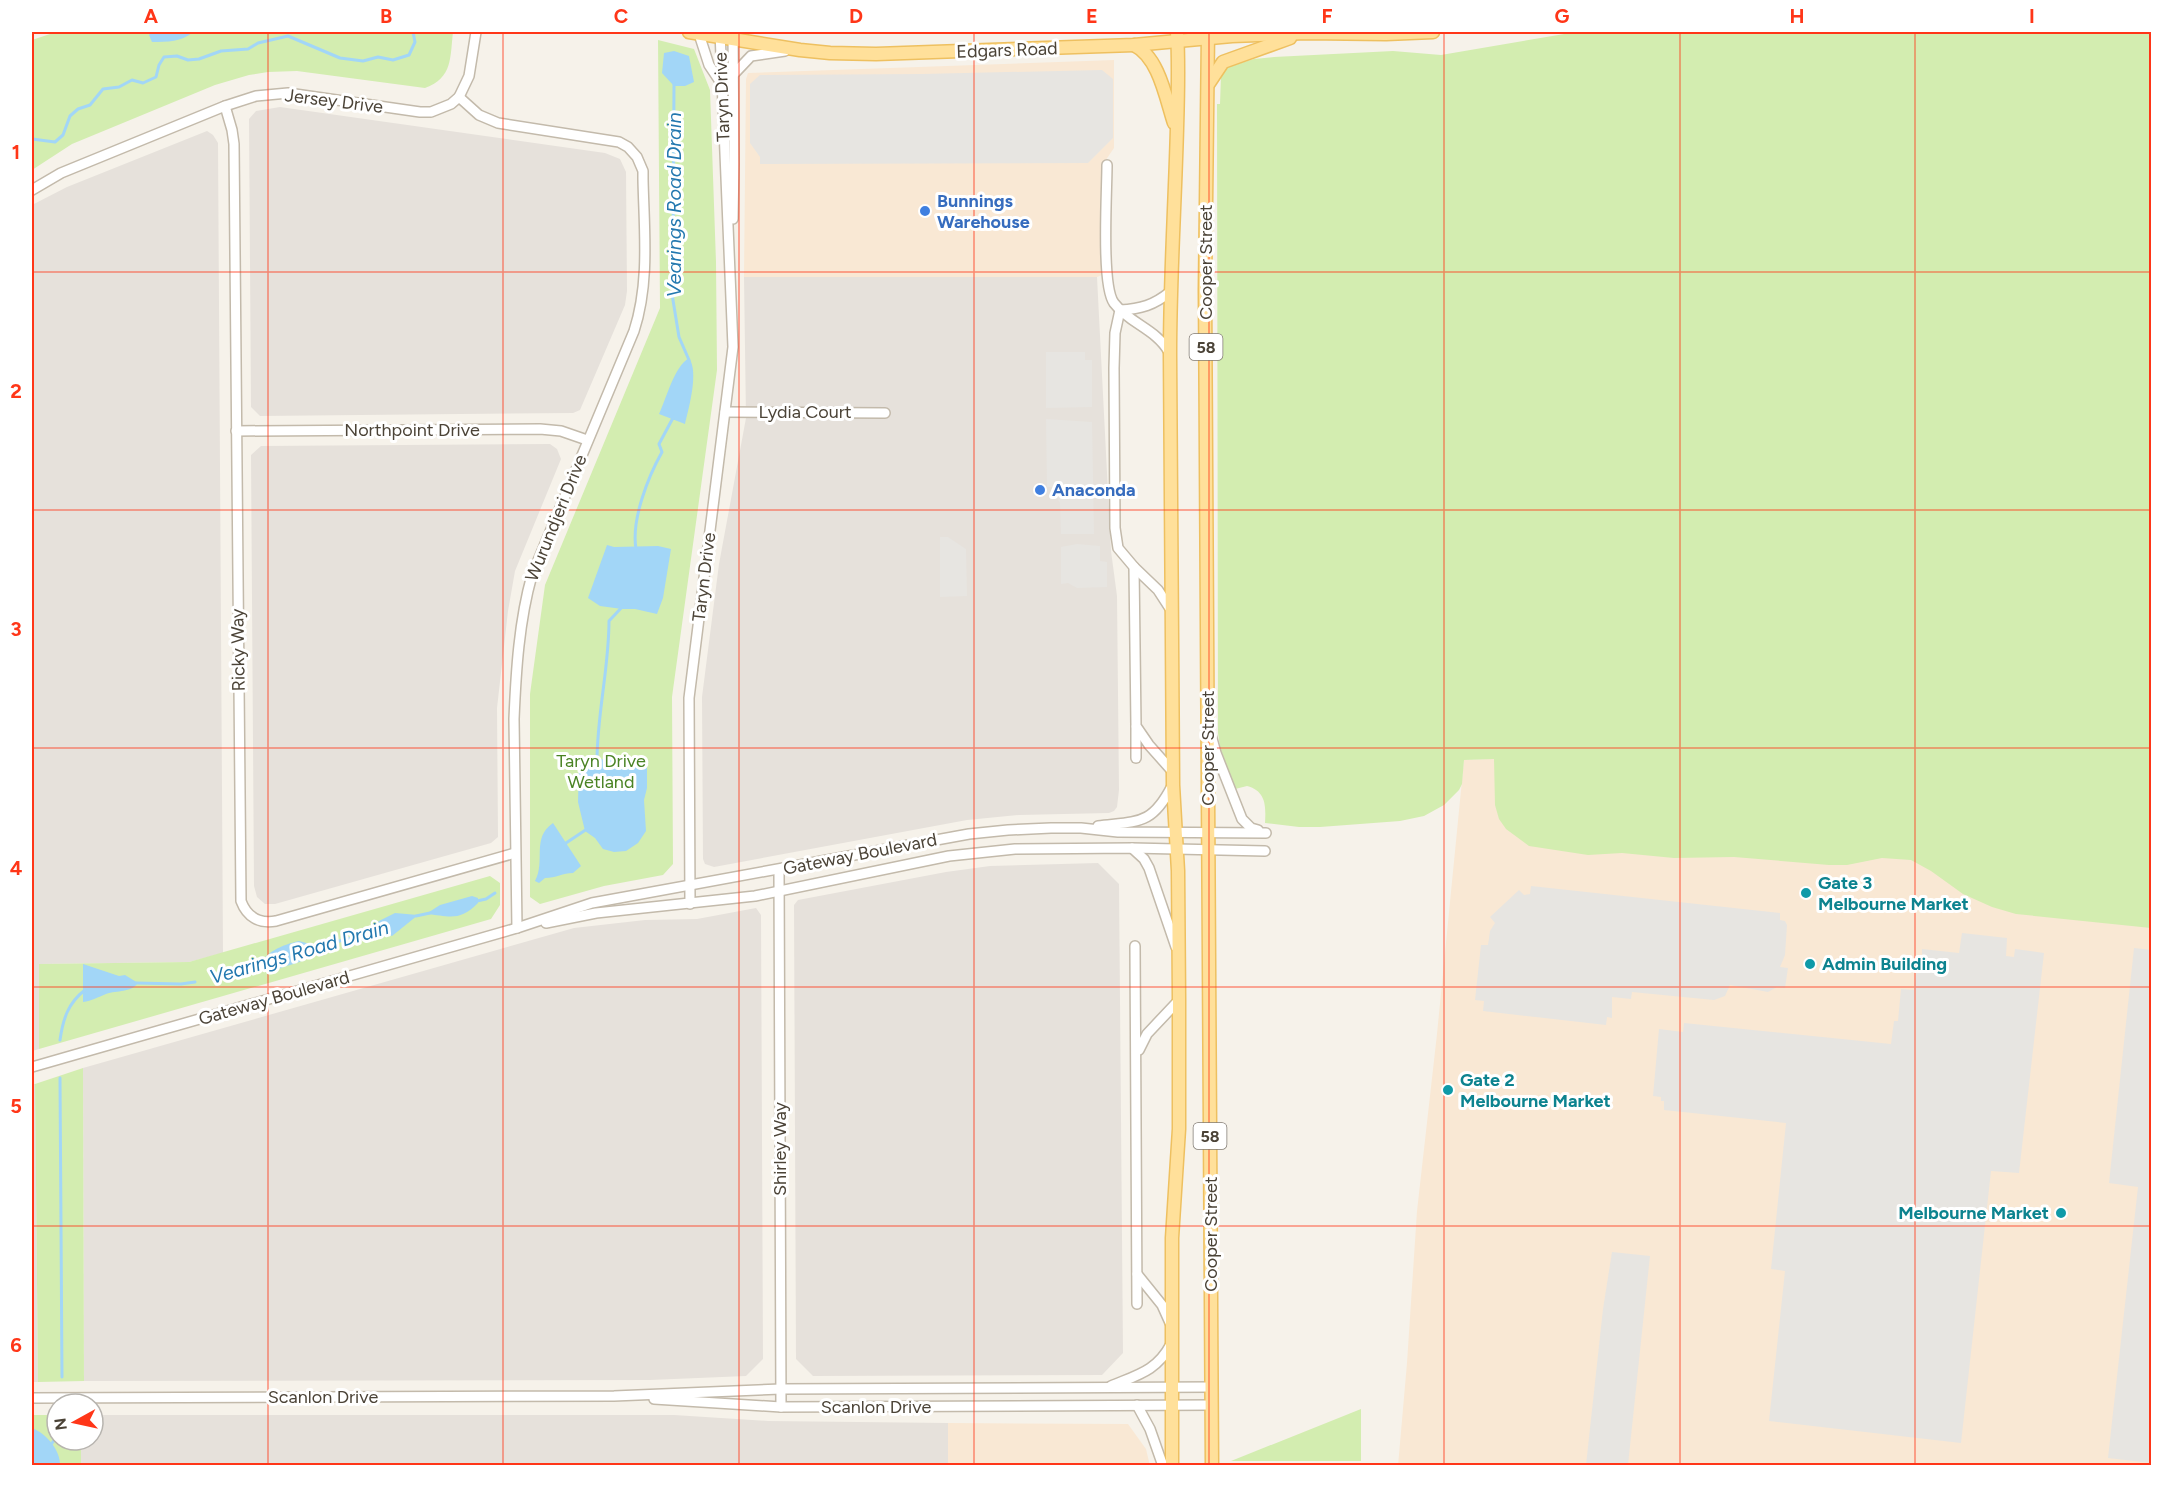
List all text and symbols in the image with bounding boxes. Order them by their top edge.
text: A [144,4,159,28]
text: B [380,4,392,28]
text: C [614,4,628,28]
text: D [849,4,863,28]
text: E [1086,4,1098,28]
text: F [1321,4,1333,28]
text: G [1555,4,1570,28]
text: H [1790,4,1805,28]
text: I [2029,4,2035,28]
street label: Edgars Road [956,37,1058,63]
street label: Taryn Drive [709,52,735,142]
street label: Jersey Drive [284,84,384,118]
water label: Vearings Road Drain [662,112,686,298]
text: 1 [12,140,20,164]
place label: Bunnings Warehouse [937,190,1030,233]
marker: Bunnings Warehouse [918,204,932,218]
street label: Cooper Street [1195,204,1217,320]
road number: 58 [1190,334,1222,360]
text: 2 [10,379,22,403]
street label: Lydia Court [758,401,852,423]
street label: Northpoint Drive [344,419,480,441]
street label: Wurundjeri Drive [521,451,592,585]
place label: Anaconda [1052,479,1135,501]
marker: Anaconda [1033,483,1047,497]
street label: Taryn Drive [688,531,720,623]
street label: Ricky Way [226,608,250,692]
text: 3 [10,617,22,641]
street label: Cooper Street [1197,690,1219,806]
park label: Taryn Drive Wetland [556,750,646,793]
street label: Gateway Boulevard [781,828,939,880]
text: 4 [10,856,23,880]
place label: Gate 3 Melbourne Market [1818,872,1969,915]
marker: Gate 3 Melbourne Market [1799,886,1813,900]
water label: Vearings Road Drain [207,915,391,989]
place label: Admin Building [1822,953,1947,975]
marker: Admin Building [1803,957,1817,971]
street label: Gateway Boulevard [196,966,352,1030]
place label: Gate 2 Melbourne Market [1460,1069,1611,1112]
marker: Gate 2 Melbourne Market [1441,1083,1455,1097]
text: 5 [10,1094,22,1118]
street label: Shirley Way [769,1102,791,1196]
road number: 58 [1194,1123,1226,1149]
street label: Cooper Street [1200,1176,1222,1292]
place label: Melbourne Market [1898,1202,2049,1224]
marker: Melbourne Market [2054,1206,2068,1220]
text: 6 [10,1333,22,1357]
street label: Scanlon Drive [268,1386,378,1408]
north arrow [45,1392,105,1452]
street label: Scanlon Drive [821,1396,931,1418]
text: N [50,1417,71,1431]

